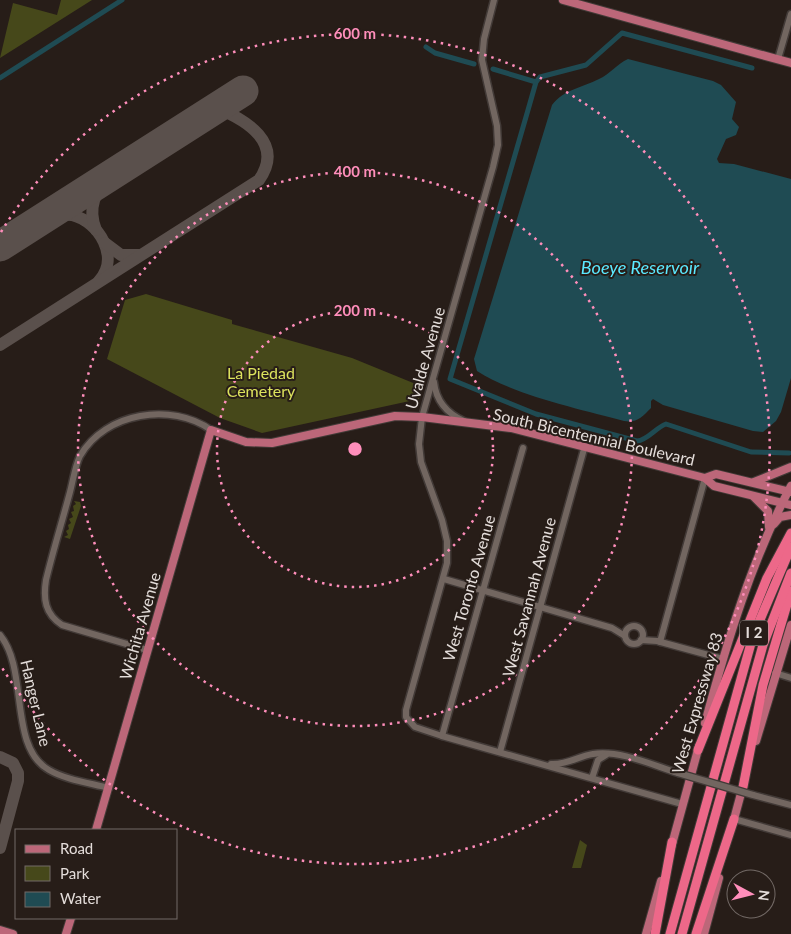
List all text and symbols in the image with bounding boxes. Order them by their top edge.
text: 600 m [334,24,376,42]
text: 400 m [334,162,376,180]
water label: Boeye Reservoir [581,256,700,278]
text: 200 m [334,301,376,319]
street label: Uvalde Avenue [401,305,448,411]
park label: La Piedad Cemetery [227,363,296,400]
street label: South Bicentennial Boulevard [491,404,697,469]
centre of rings [346,440,364,458]
street label: West Toronto Avenue [438,512,499,663]
street label: West Savannah Avenue [498,515,559,679]
street label: Wichita Avenue [115,570,164,682]
road number: I 2 [740,620,768,646]
street label: West Expressway 83 [667,630,726,775]
street label: Hanger Lane [17,658,56,748]
legend [15,829,178,919]
text: Road [60,839,93,857]
text: Park [60,864,90,882]
north arrow [726,869,776,919]
text: Water [60,889,101,907]
text: N [755,889,773,902]

